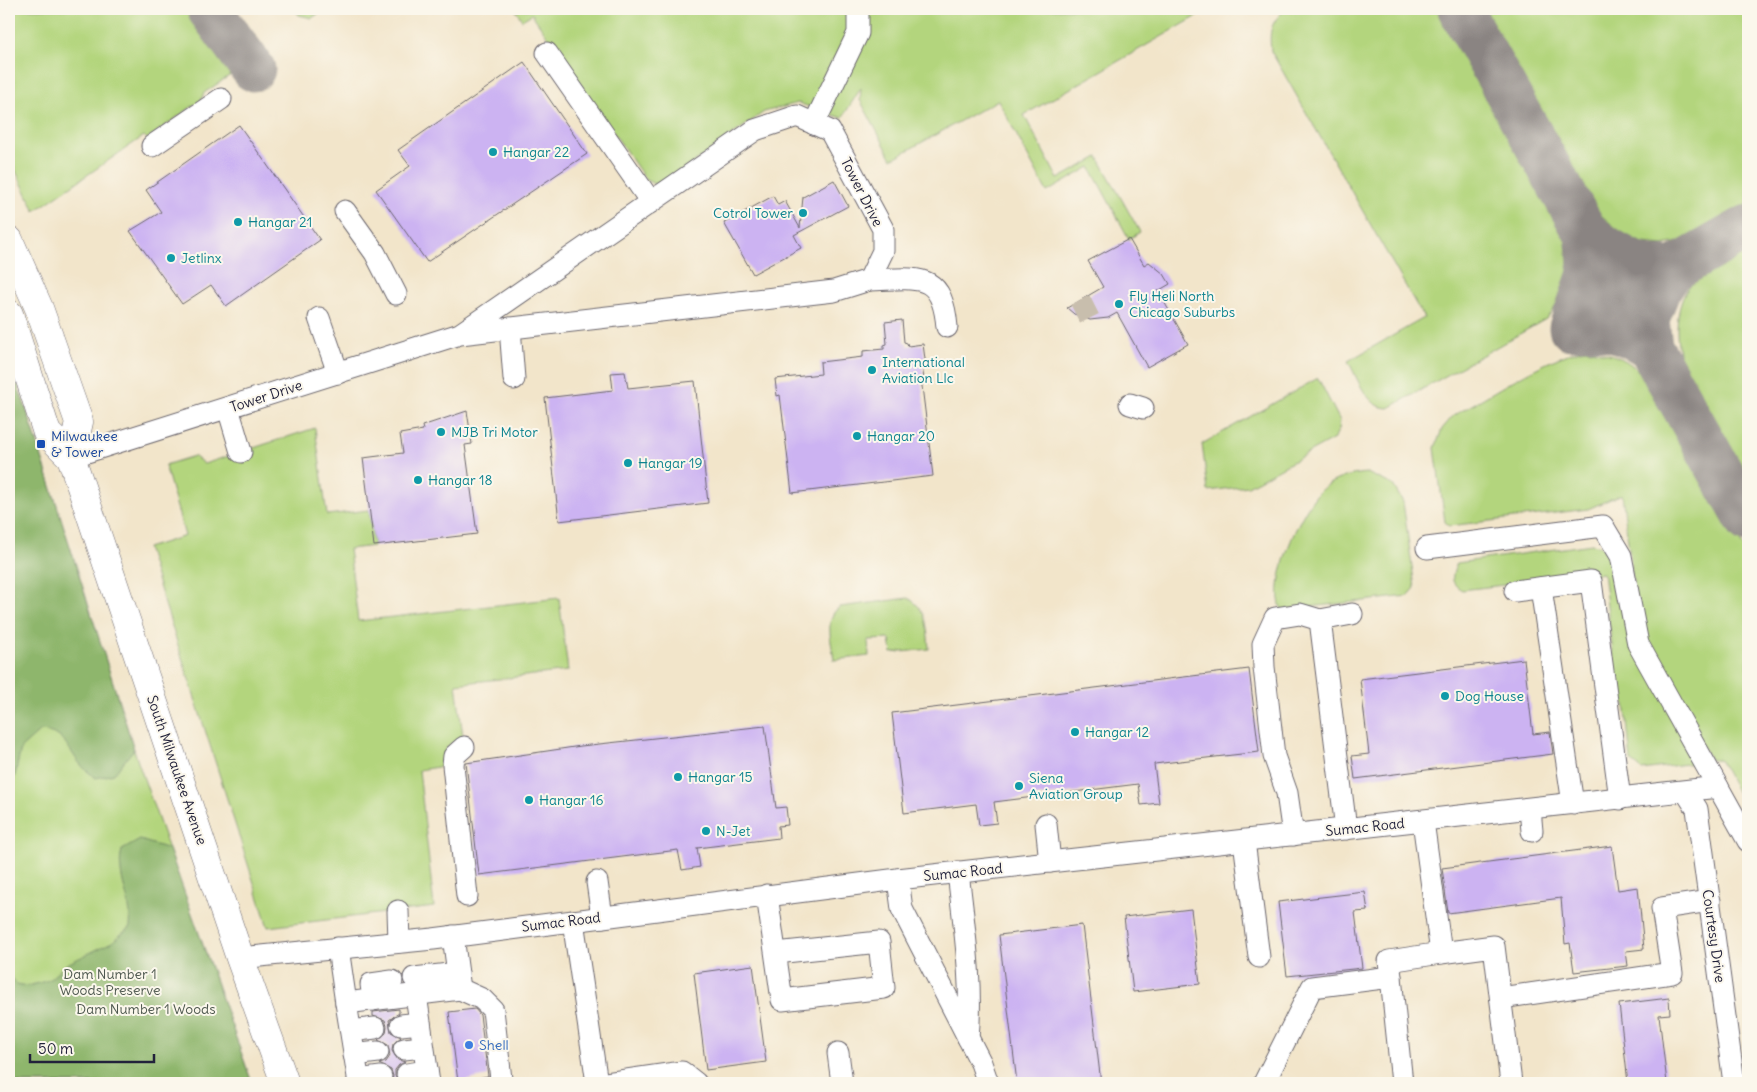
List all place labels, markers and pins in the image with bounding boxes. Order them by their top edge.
place label: Hangar 22 [503,143,570,161]
marker: Hangar 22 [487,146,499,158]
place label: Cotrol Tower [713,204,793,222]
marker: Cotrol Tower [797,207,809,219]
place label: Hangar 21 [248,213,312,231]
marker: Hangar 21 [232,216,244,228]
place label: Jetlinx [181,249,222,267]
marker: Jetlinx [165,252,177,264]
place label: Fly Heli North Chicago Suburbs [1129,287,1235,321]
marker: Fly Heli North Chicago Suburbs [1113,298,1125,310]
place label: International Aviation Llc [882,353,965,387]
marker: International Aviation Llc [866,364,878,376]
place label: MJB Tri Motor [451,423,538,441]
marker: MJB Tri Motor [435,426,447,438]
place label: Milwaukee & Tower [51,427,118,461]
place label: Hangar 20 [867,427,935,445]
marker: Hangar 20 [851,430,863,442]
marker: Milwaukee & Tower [35,438,47,450]
place label: Hangar 19 [638,454,703,472]
marker: Hangar 19 [622,457,634,469]
place label: Hangar 18 [428,471,493,489]
marker: Hangar 18 [412,474,424,486]
place label: Dog House [1455,687,1524,705]
marker: Dog House [1439,690,1451,702]
place label: Hangar 12 [1085,723,1150,741]
marker: Hangar 12 [1069,726,1081,738]
place label: Hangar 15 [688,768,753,786]
place label: Siena Aviation Group [1029,769,1123,803]
marker: Hangar 15 [672,771,684,783]
marker: Siena Aviation Group [1013,780,1025,792]
place label: Hangar 16 [539,791,604,809]
marker: Hangar 16 [523,794,535,806]
place label: N-Jet [716,822,751,840]
marker: N-Jet [700,825,712,837]
place label: Shell [479,1036,509,1054]
marker: Shell [463,1039,475,1051]

